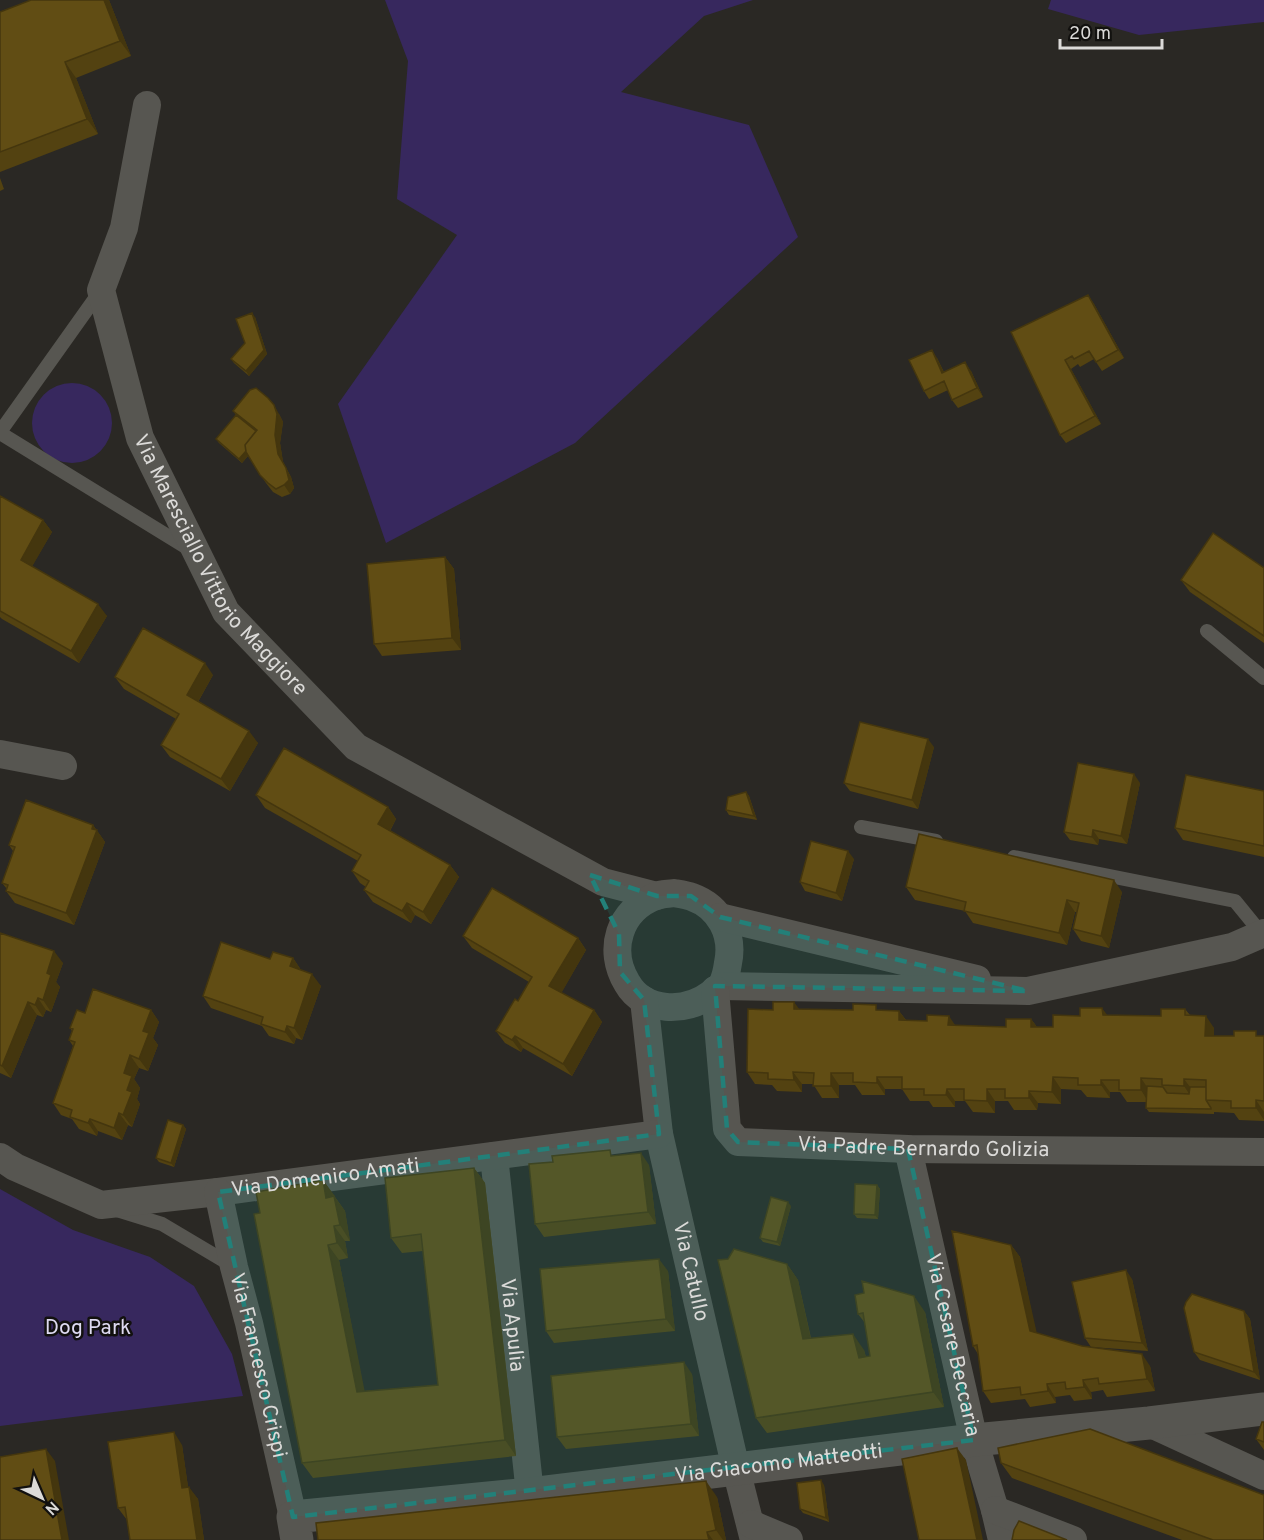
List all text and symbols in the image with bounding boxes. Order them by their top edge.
scale bar [1060,12,1162,50]
text: 20 m [1069,23,1111,46]
street label: Via Maresciallo Vittorio Maggiore [127,430,313,702]
street label: Via Padre Bernardo Golizia [797,1131,1049,1164]
street label: Via Domenico Amati [229,1152,421,1204]
street label: Via Catullo [666,1219,715,1324]
street label: Via Cesare Beccaria [919,1251,986,1439]
street label: Via Francesco Crispi [223,1270,293,1461]
street label: Via Apulia [494,1277,530,1373]
park label: Dog Park [45,1315,131,1342]
street label: Via Giacomo Matteotti [673,1438,884,1490]
north arrow [12,1468,72,1528]
text: N [40,1496,62,1519]

